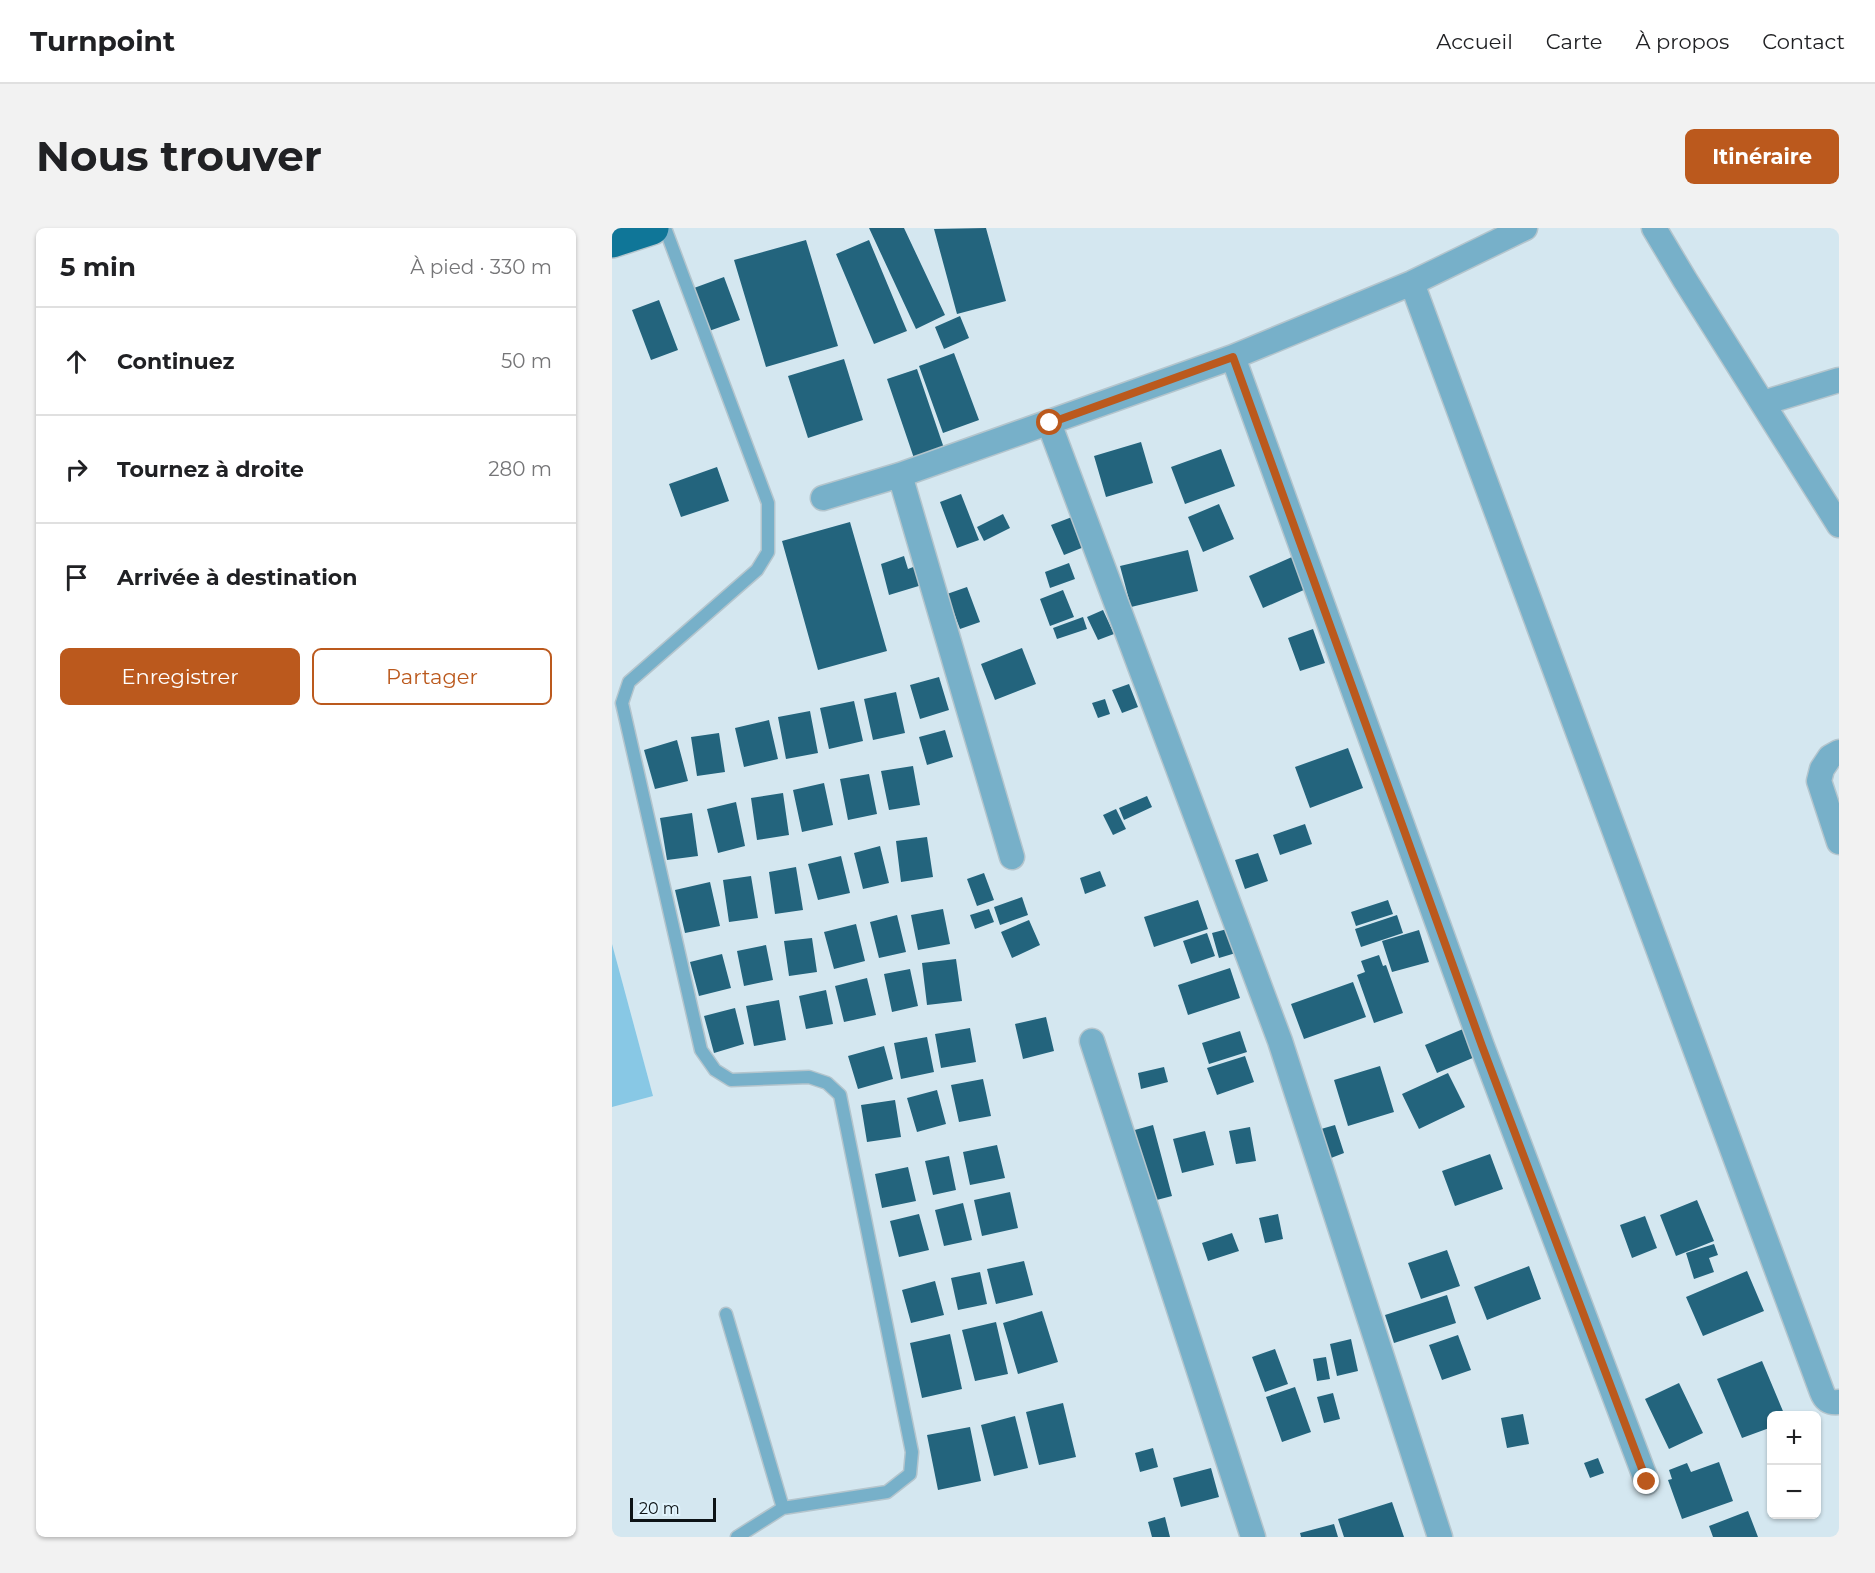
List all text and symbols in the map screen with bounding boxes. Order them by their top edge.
text: Turnpoint [30,24,175,58]
text: Accueil [1436,29,1513,54]
text: Carte [1546,29,1602,54]
text: À propos [1635,29,1729,54]
text: Contact [1762,29,1845,54]
button: Itinéraire [1685,129,1839,184]
text: Nous trouver [36,130,322,182]
text: 5 min [60,251,136,283]
text: À pied · 330 m [410,255,552,279]
icon: ahead [60,345,93,378]
text: Continuez [117,348,234,375]
text: 50 m [501,349,552,373]
route start [1036,409,1062,435]
icon: right [60,453,93,486]
text: Tournez à droite [117,456,304,483]
text: 280 m [488,457,552,481]
icon: arrive [60,561,93,594]
text: Arrivée à destination [117,564,357,591]
button: Enregistrer [60,648,300,705]
button: Partager [312,648,552,705]
map controls [1767,1411,1821,1519]
button: + [1767,1411,1821,1465]
button: − [1767,1465,1821,1519]
route end [1633,1468,1659,1494]
scale bar [630,1495,716,1522]
text: 20 m [639,1499,680,1518]

